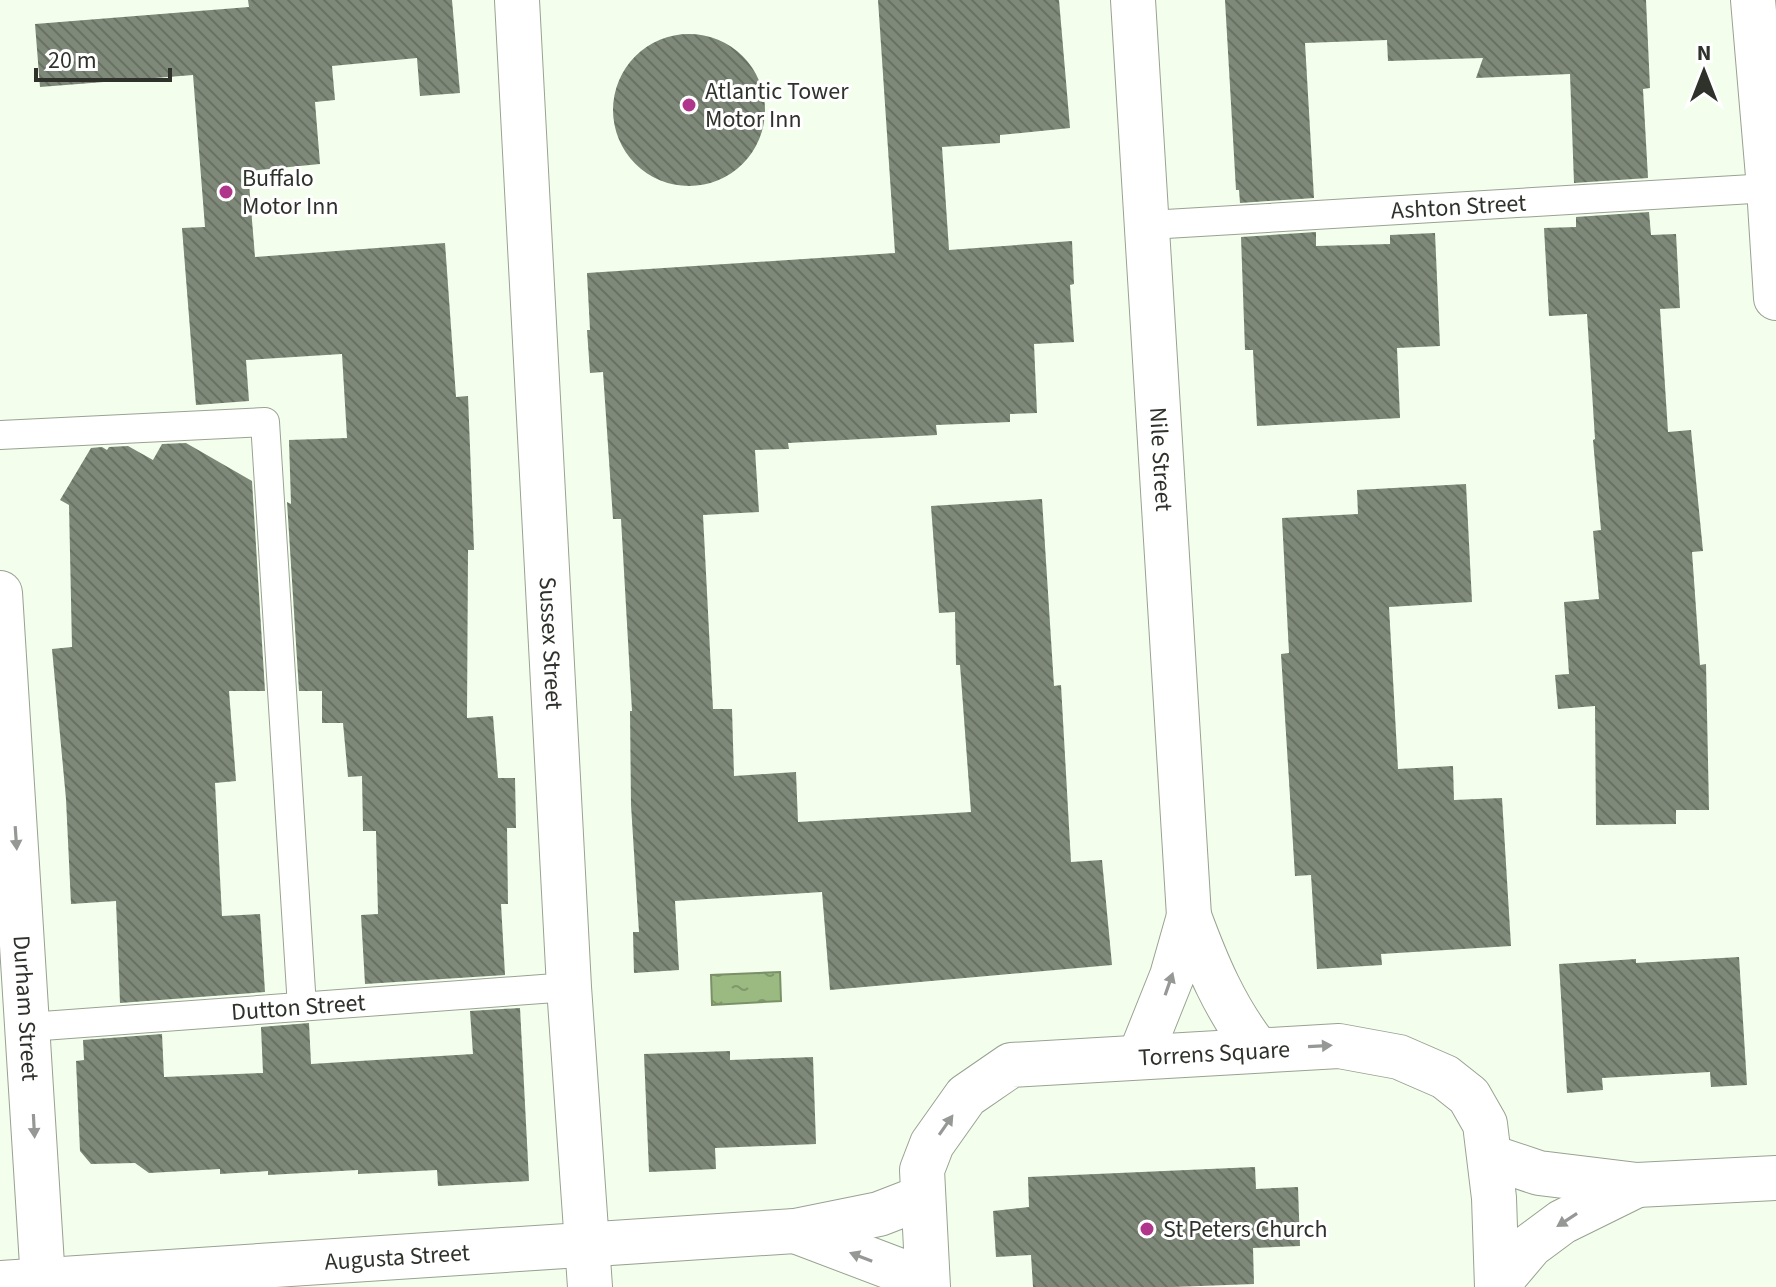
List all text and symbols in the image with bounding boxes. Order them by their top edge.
scale bar [36,32,170,82]
north arrow [1664,32,1744,112]
text: N [1697,37,1711,69]
text: 20 m [48,43,97,78]
place label: Atlantic Tower Motor Inn [705,74,849,137]
marker: Atlantic Tower Motor Inn [680,96,698,114]
place label: Buffalo Motor Inn [242,161,339,224]
marker: Buffalo Motor Inn [217,183,235,201]
street label: Ashton Street [1390,186,1527,229]
street label: Nile Street [1140,406,1181,512]
street label: Sussex Street [529,576,571,711]
one-way arrow [10,826,23,851]
street label: Durham Street [3,934,47,1082]
one-way arrow [1163,971,1176,995]
street label: Dutton Street [230,985,367,1030]
street label: Torrens Square [1137,1032,1291,1076]
one-way arrow [1308,1040,1333,1053]
one-way arrow [28,1114,41,1139]
one-way arrow [938,1115,953,1136]
place label: St Peters Church [1163,1212,1328,1247]
one-way arrow [1556,1212,1578,1226]
marker: St Peters Church [1138,1220,1156,1238]
street label: Augusta Street [323,1235,471,1280]
one-way arrow [849,1250,873,1262]

